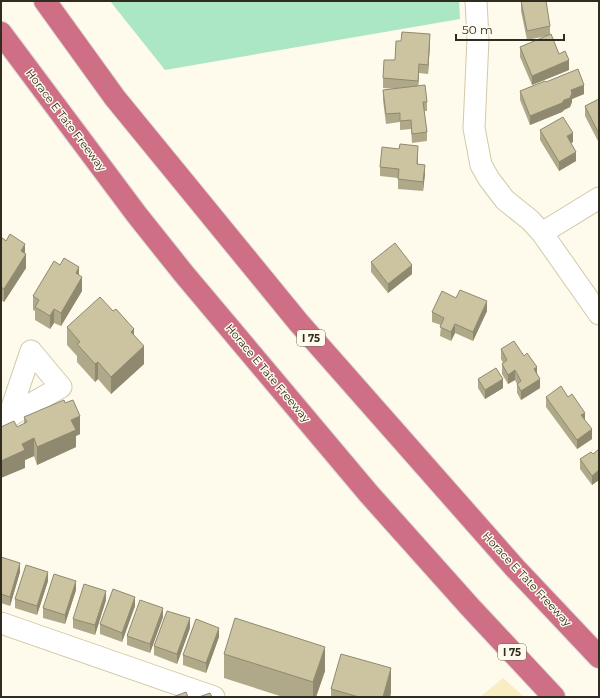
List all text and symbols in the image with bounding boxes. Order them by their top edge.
scale bar [456,16,564,42]
text: 50 m [462,22,493,37]
street label: Horace E Tate Freeway [23,66,109,174]
street label: Horace E Tate Freeway [223,321,313,425]
road number: I 75 [297,330,325,346]
street label: Horace E Tate Freeway [479,529,575,629]
road number: I 75 [498,644,526,660]

